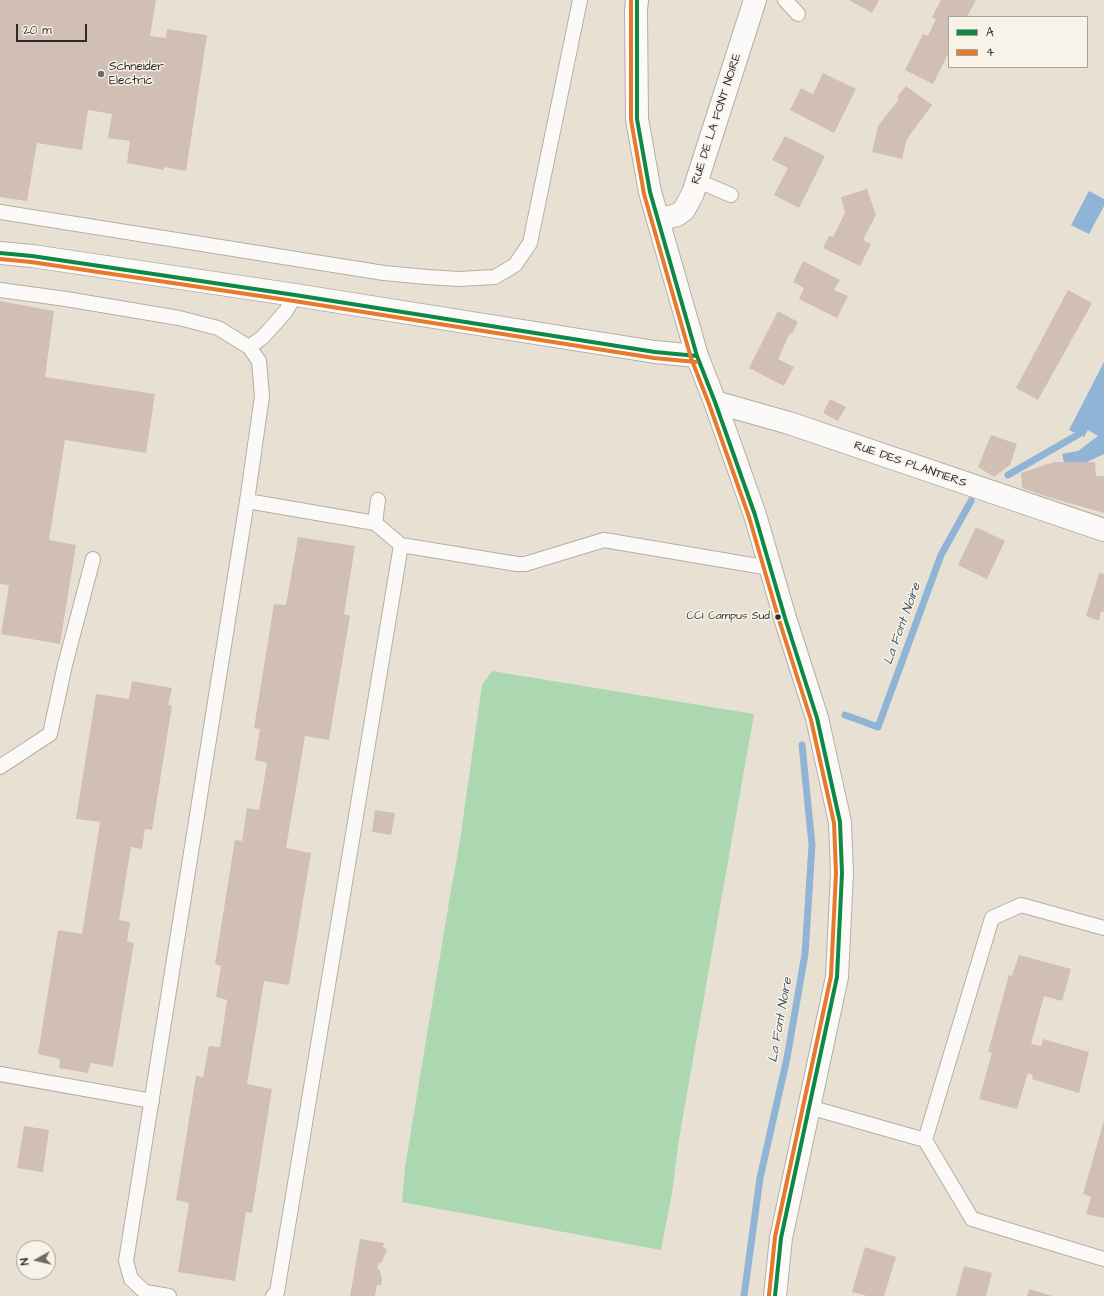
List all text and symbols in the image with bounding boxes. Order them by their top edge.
scale bar [18,16,89,42]
legend [948,16,1088,68]
text: 20 m [23,22,52,39]
text: A [986,24,994,41]
text: 4 [986,44,994,61]
street label: RUE DE LA FONT NOIRE [689,52,745,186]
place label: Schneider Electric [109,60,164,88]
marker: Schneider Electric [96,69,106,79]
street label: RUE DES PLANTIERS [852,439,968,491]
water label: La Font Noire [881,581,925,667]
place label: CCI Campus Sud [686,610,770,624]
marker: CCI Campus Sud [773,612,783,622]
water label: La Font Noire [766,976,796,1064]
north arrow [16,1240,56,1280]
text: N [17,1257,33,1266]

